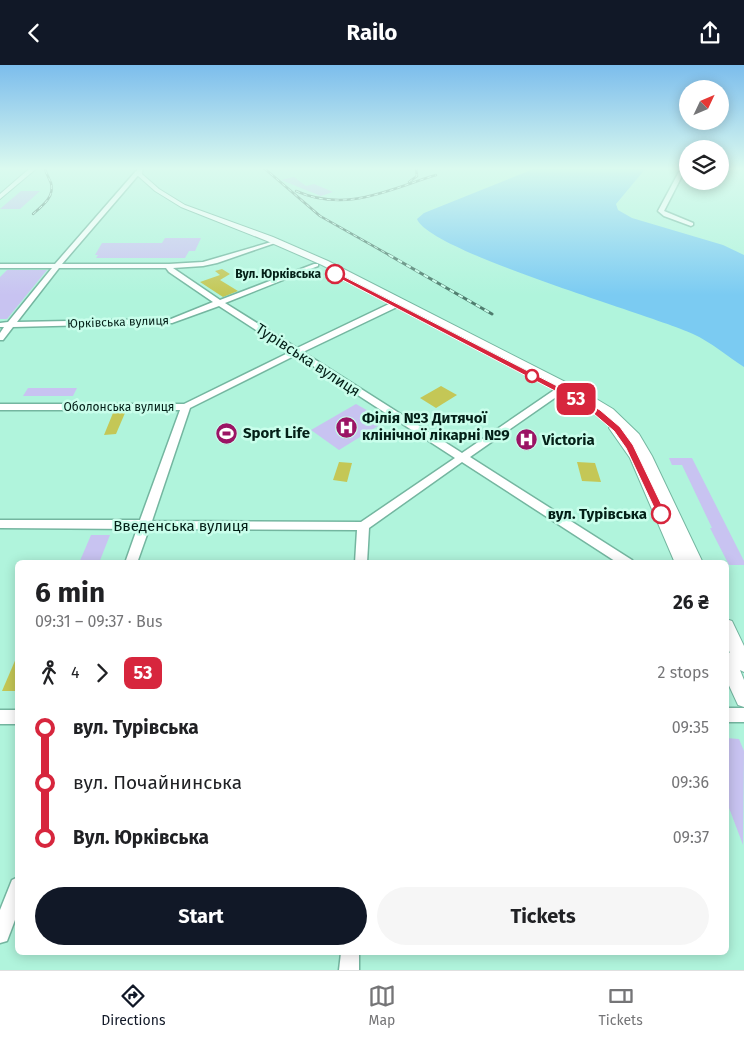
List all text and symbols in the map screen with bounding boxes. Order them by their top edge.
icon: back [20,19,48,47]
text: Railo [347,19,397,46]
icon: share [696,19,724,47]
north arrow [679,80,729,130]
map controls [679,80,729,190]
button: layers [679,140,729,190]
marker: Вул. Юрківська [325,264,345,284]
place label: Вул. Юрківська [235,267,321,281]
street label: Юрківська вулиця [67,313,169,331]
street label: Турівська вулиця [252,320,364,400]
unlabelled marker [525,369,539,383]
line badge: 53 [554,383,598,415]
text: 53 [567,388,585,410]
street label: Оболонська вулиця [64,400,174,414]
place label: Філія №3 Дитячої клінічної лікарні №9 [362,409,510,444]
hospital icon: Філія №3 Дитячої клінічної лікарні №9 [334,415,358,439]
sports icon: Sport Life [215,421,239,445]
place label: Sport Life [243,424,310,442]
hospital icon: Victoria [514,428,538,452]
place label: Victoria [541,431,595,449]
marker: вул. Турівська [651,504,671,524]
place label: вул. Турівська [548,505,647,523]
street label: Введенська вулиця [113,517,249,535]
text: 6 min [35,576,105,609]
text: 26 ₴ [673,591,709,614]
text: 09:31 – 09:37 · Bus [35,612,162,631]
icon: walk [35,659,63,687]
icon: forward [88,659,116,687]
text: 53 [134,662,152,684]
text: 4 [71,663,80,682]
text: 2 stops [658,663,709,682]
text: вул. Турівська [73,716,199,739]
text: 09:35 [672,718,709,737]
text: вул. Почайнинська [73,771,242,794]
text: 09:36 [671,773,709,792]
text: Вул. Юрківська [73,826,209,849]
text: 09:37 [673,828,709,847]
button: Start [35,887,367,945]
button: Tickets [377,887,709,945]
tab: Directions [101,982,165,1029]
tab: Map [368,982,396,1029]
tab: Tickets [599,982,643,1029]

